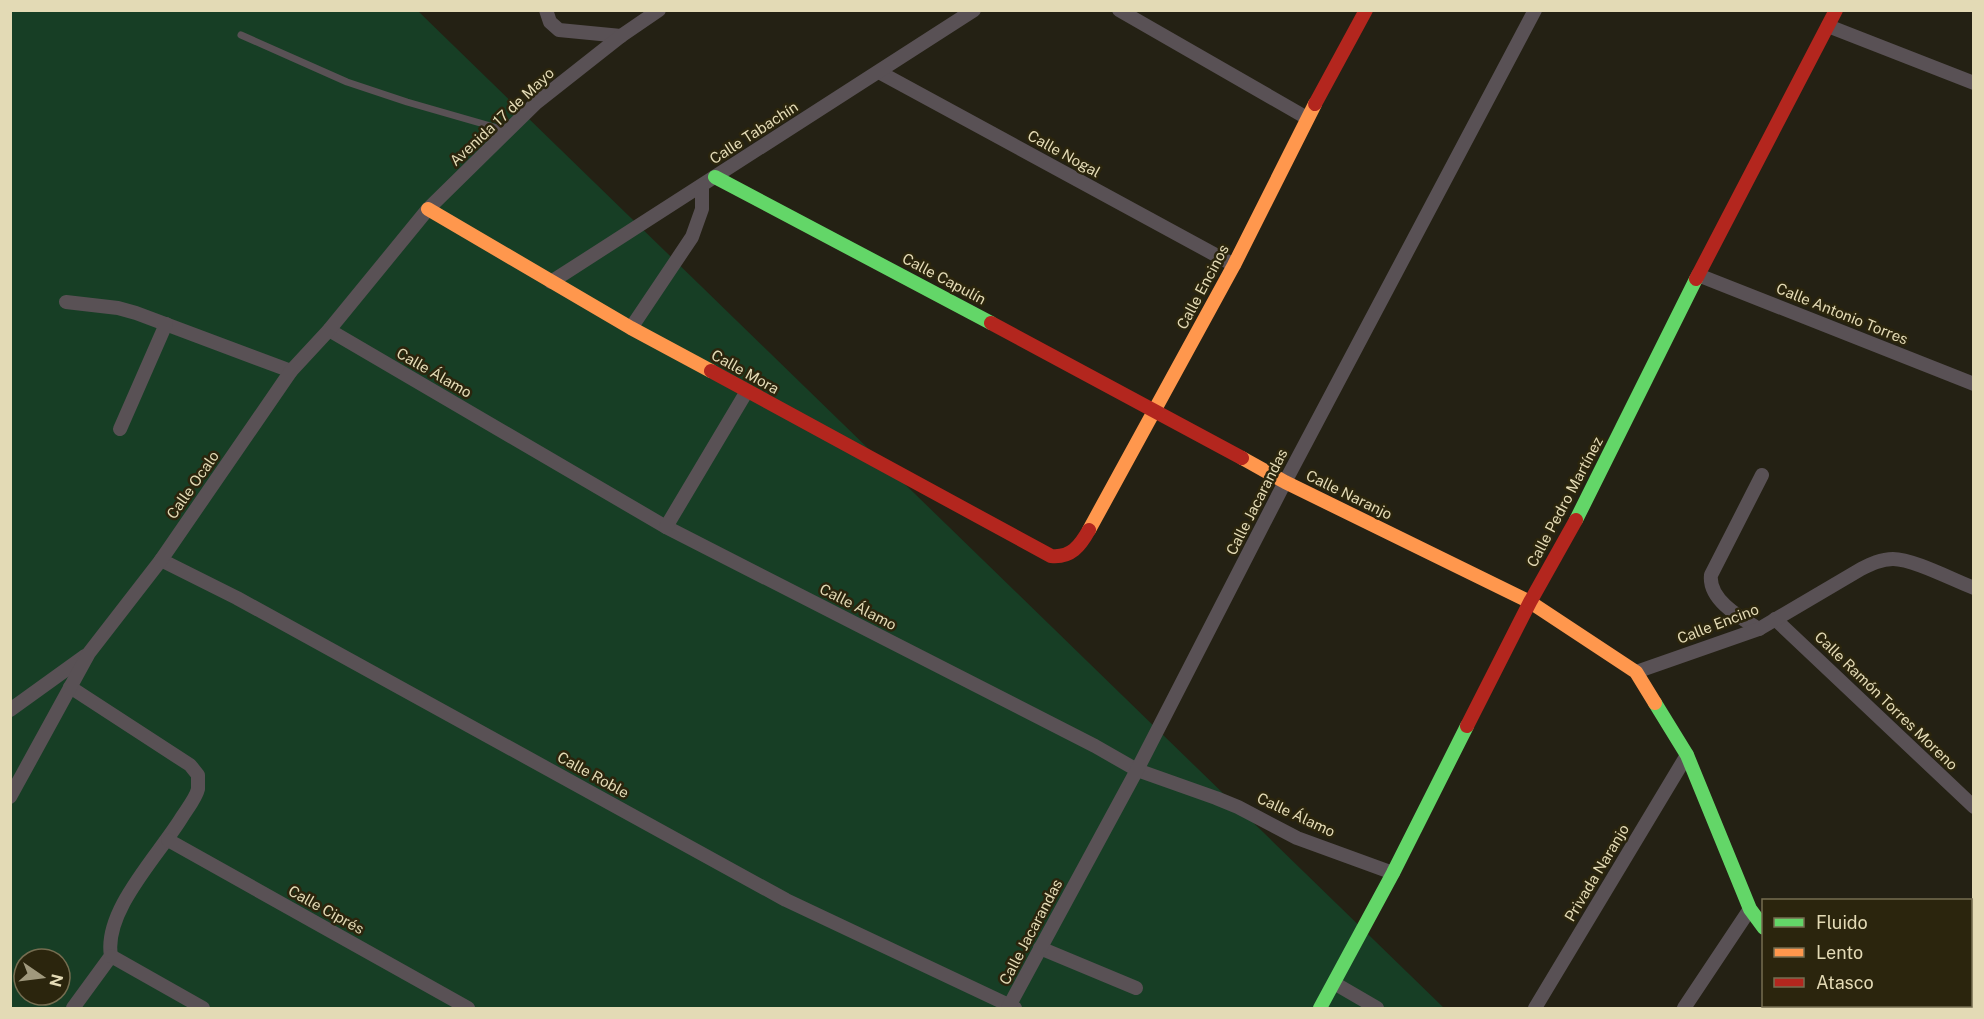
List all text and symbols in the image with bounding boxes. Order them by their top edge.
street label: Avenida 17 de Mayo [446,64,557,169]
street label: Calle Tabachín [706,98,801,167]
street label: Calle Nogal [1025,127,1104,181]
street label: Calle Encinos [1173,242,1232,332]
street label: Calle Capulín [900,249,989,308]
street label: Calle Antonio Torres [1774,279,1911,348]
street label: Calle Álamo [394,344,475,401]
street label: Calle Mora [708,346,782,397]
street label: Calle Pedro Martínez [1523,434,1606,570]
street label: Calle Jacarandas [1222,446,1291,558]
street label: Calle Ocalo [163,447,222,522]
street label: Calle Naranjo [1303,466,1395,523]
street label: Calle Álamo [817,580,899,633]
street label: Calle Encino [1675,600,1761,647]
street label: Calle Ramón Torres Moreno [1811,628,1961,773]
street label: Calle Roble [555,748,632,801]
street label: Calle Álamo [1255,789,1338,840]
street label: Privada Naranjo [1561,821,1632,924]
street label: Calle Jacarandas [996,876,1065,987]
street label: Calle Ciprés [285,882,367,937]
legend [1762,899,1972,1007]
text: Fluido [1816,912,1868,933]
text: Lento [1816,942,1863,963]
north arrow [12,947,72,1007]
text: N [45,972,67,989]
text: Atasco [1816,972,1874,993]

